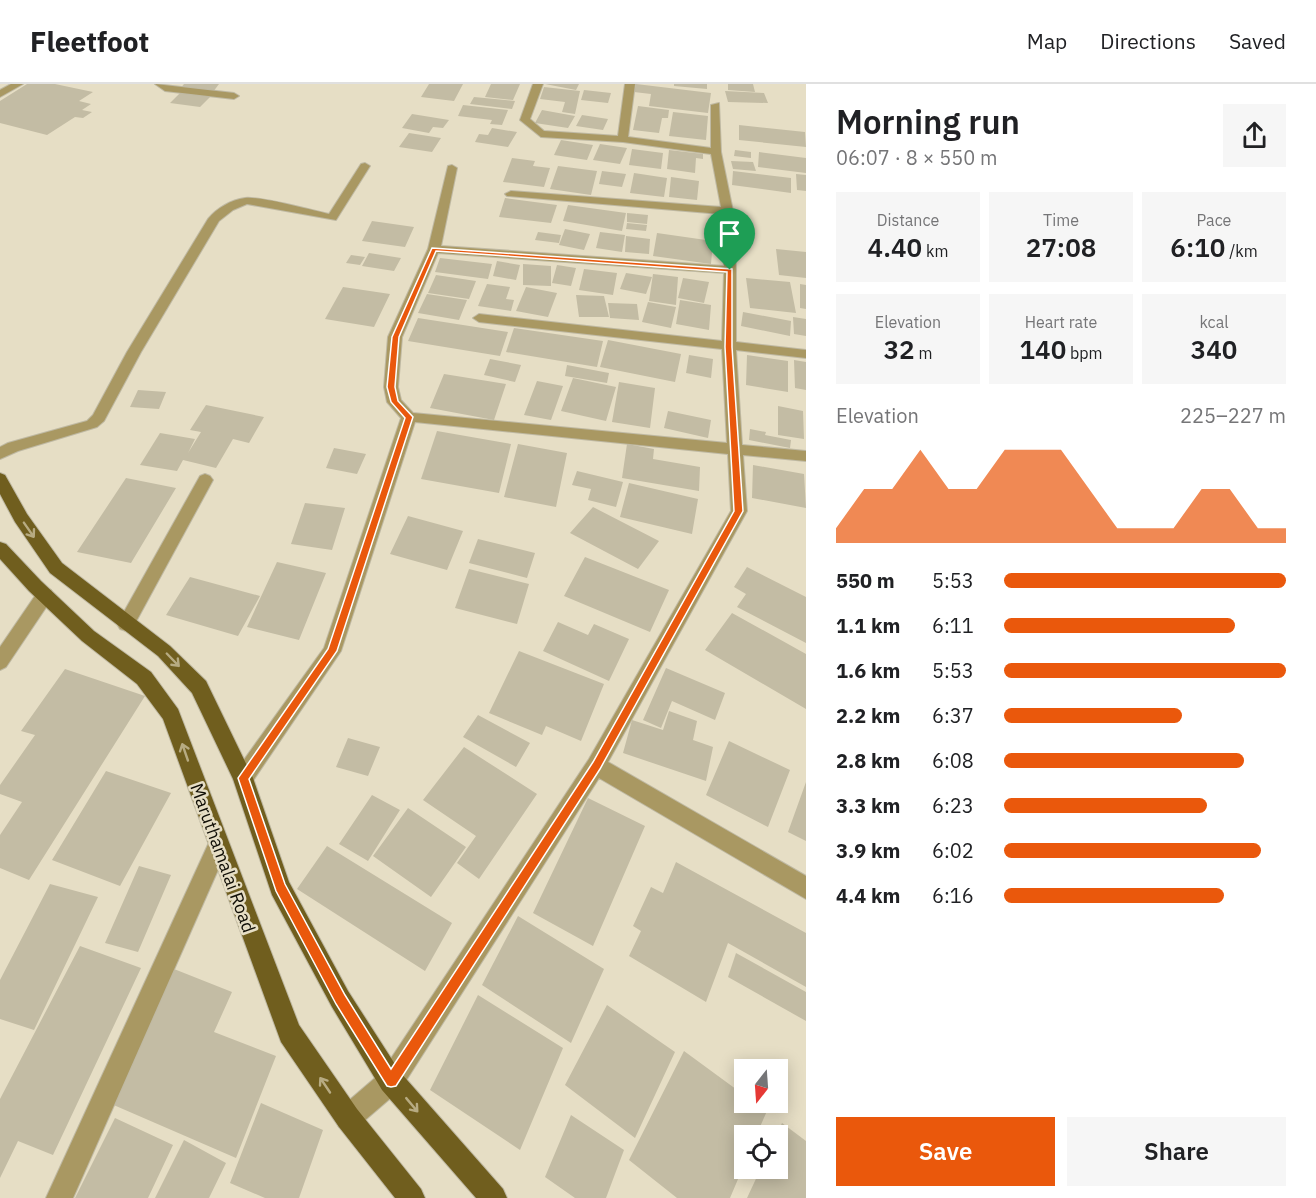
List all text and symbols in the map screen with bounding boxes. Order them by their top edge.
text: Fleetfoot [30,23,149,60]
text: Map [1027,27,1067,55]
text: Directions [1100,27,1196,55]
text: Saved [1229,27,1286,55]
text: Morning run [836,100,1020,143]
button: share [1223,104,1286,167]
text: 06:07 · 8 × 550 m [836,144,997,171]
pin [704,208,755,270]
text: Distance [877,210,939,230]
text: Time [1043,210,1079,230]
text: Pace [1197,210,1231,230]
icon: arrive [713,217,746,250]
text: 4.40 [868,230,922,264]
text: 27:08 [1026,230,1096,264]
text: 6:10 [1170,230,1225,264]
text: km [922,241,948,261]
text: /km [1225,241,1258,261]
text: Elevation [875,312,941,332]
text: Heart rate [1025,312,1097,332]
text: kcal [1199,312,1229,332]
text: 32 [884,332,915,366]
text: 140 [1019,332,1066,366]
text: 340 [1191,332,1237,366]
text: m [915,343,932,363]
text: bpm [1066,343,1103,363]
text: Elevation [836,402,919,429]
text: 225–227 m [1180,402,1286,429]
one-way arrow [23,521,35,538]
text: 550 m [836,567,895,594]
text: 5:53 [932,567,974,594]
text: 1.1 km [836,612,900,639]
text: 6:11 [932,612,974,639]
one-way arrow [165,652,180,667]
text: 1.6 km [836,657,900,684]
text: 5:53 [932,657,974,684]
text: 2.2 km [836,702,900,729]
text: 6:37 [932,702,974,729]
one-way arrow [178,743,189,762]
text: 2.8 km [836,747,900,774]
text: 6:08 [932,747,974,774]
street label: Maruthamalai Road [185,780,261,936]
text: 3.3 km [836,792,900,819]
text: 6:23 [932,792,974,819]
text: 3.9 km [836,837,900,864]
text: 6:02 [932,837,974,864]
text: 4.4 km [836,882,900,909]
text: 6:16 [932,882,974,909]
north arrow [734,1059,788,1113]
map controls [734,1059,788,1179]
one-way arrow [319,1077,331,1094]
one-way arrow [406,1097,419,1113]
button: Save [836,1117,1055,1186]
button: Share [1067,1117,1286,1186]
button: locate [734,1125,788,1179]

